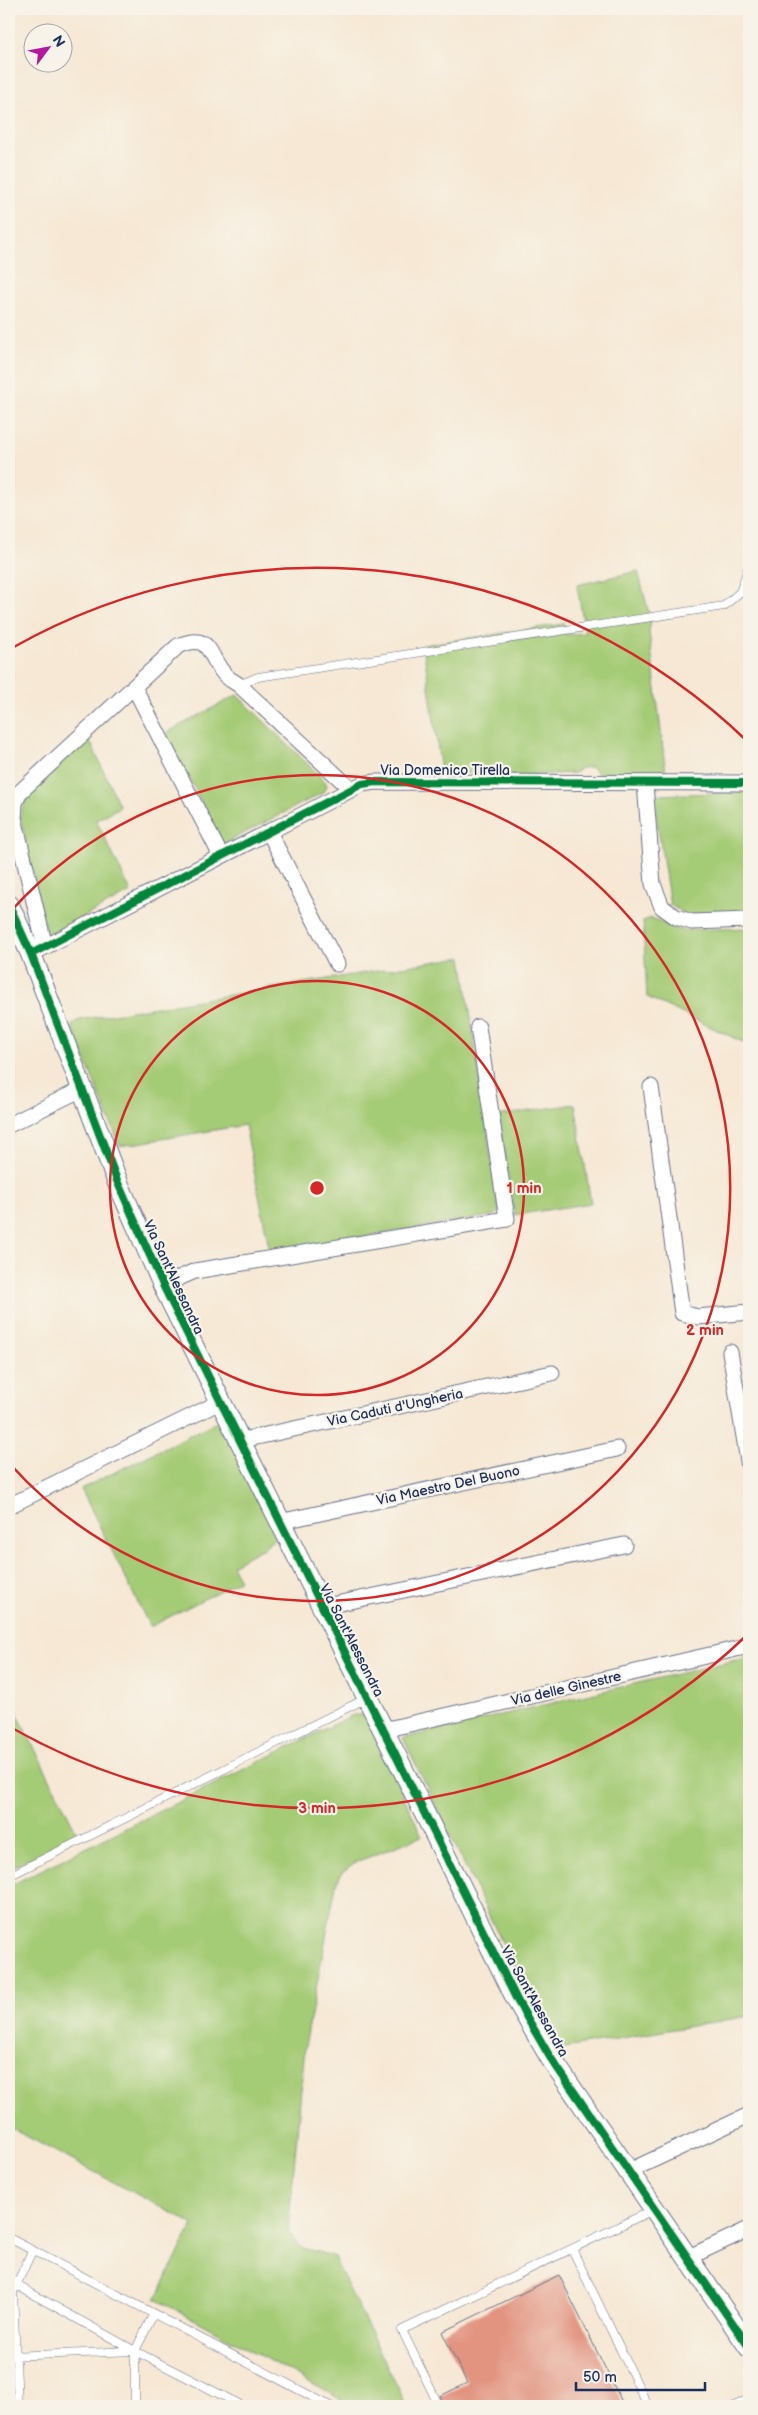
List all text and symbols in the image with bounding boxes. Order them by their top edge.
north arrow [22,22,72,72]
text: N [49,32,69,50]
street label: Via Domenico Tirella [380,762,510,779]
centre of rings [308,1179,326,1197]
text: 1 min [506,1179,542,1198]
street label: Via Sant'Alessandra [140,1217,208,1337]
text: 2 min [686,1321,724,1340]
street label: Via Caduti d'Ungheria [326,1385,465,1430]
street label: Via Maestro Del Buono [375,1462,521,1509]
street label: Via Sant'Alessandra [316,1581,387,1700]
street label: Via delle Ginestre [509,1668,623,1709]
text: 3 min [298,1799,336,1818]
street label: Via Sant'Alessandra [497,1943,572,2060]
scale bar [576,2360,704,2392]
text: 50 m [583,2368,617,2387]

